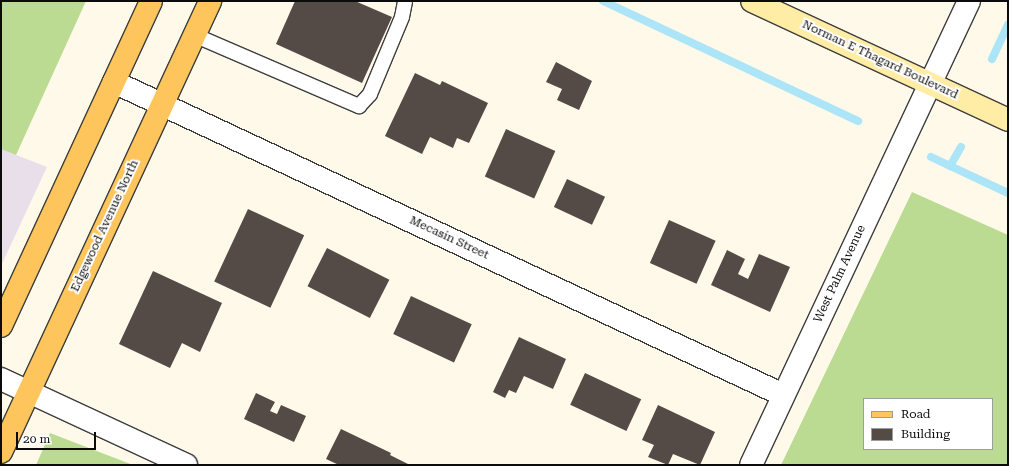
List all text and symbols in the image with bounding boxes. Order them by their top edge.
street label: Norman E Thagard Boulevard [800,17,960,103]
street label: Edgewood Avenue North [68,158,142,294]
street label: Mecasin Street [407,213,491,263]
street label: West Palm Avenue [811,223,869,325]
legend [863,398,993,450]
text: Road [901,407,930,421]
scale bar [18,424,98,450]
text: Building [901,427,950,441]
text: 20 m [23,432,50,446]

